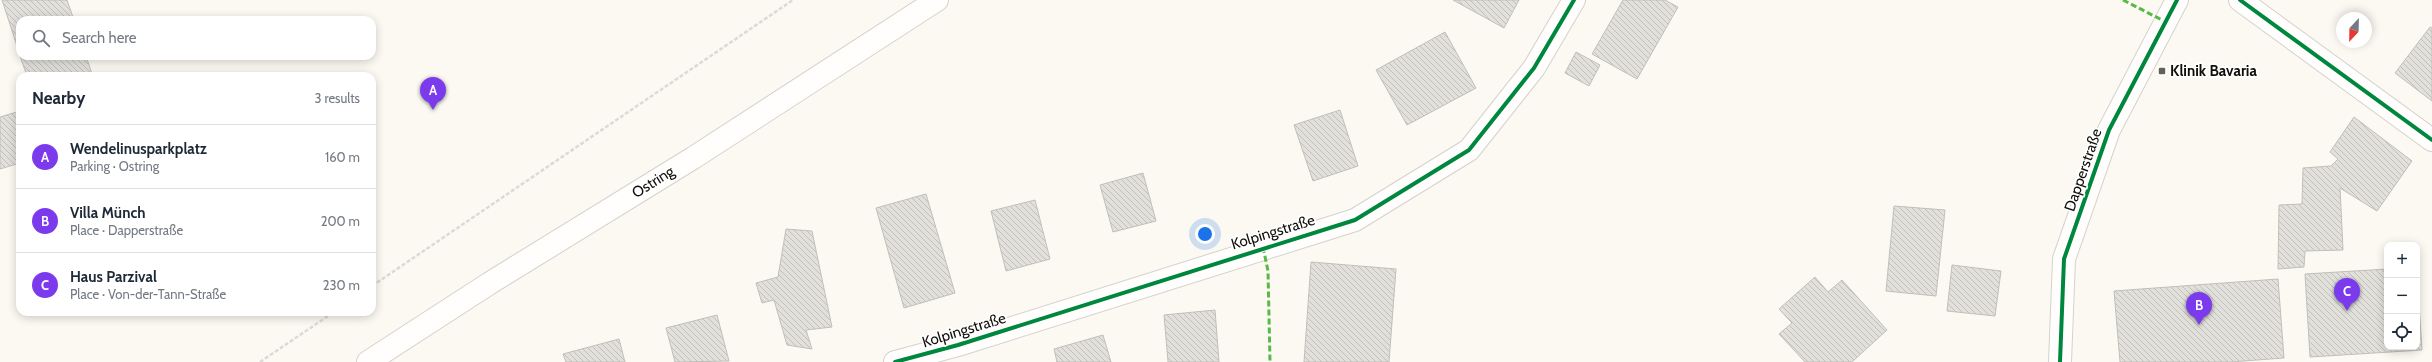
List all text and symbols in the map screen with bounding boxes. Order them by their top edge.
north arrow [2336,12,2372,48]
search box [16,16,376,60]
icon: search [30,27,52,49]
text: Search here [62,29,137,47]
place label: Klinik Bavaria [2170,62,2257,80]
marker: Klinik Bavaria [2157,66,2167,76]
pin: A [420,77,446,110]
text: Nearby [32,88,85,108]
text: 3 results [314,90,360,106]
street label: Dapperstraße [2060,126,2106,214]
text: Wendelinusparkplatz [70,140,207,158]
text: A [41,149,49,165]
text: 160 m [325,149,360,165]
text: Parking · Ostring [70,158,159,174]
street label: Ostring [629,162,678,202]
text: Villa Münch [70,204,146,222]
street label: Kolpingstraße [1229,211,1317,253]
text: B [41,213,49,229]
text: 200 m [321,213,360,229]
text: Place · Dapperstraße [70,222,183,238]
your location [1195,224,1215,244]
map controls [2384,242,2420,350]
button: + [2384,242,2420,278]
text: Haus Parzival [70,268,157,286]
text: C [41,277,49,293]
text: 230 m [323,277,360,293]
pin: C [2334,278,2360,311]
button: − [2384,278,2420,314]
text: Place · Von-der-Tann-Straße [70,286,226,302]
pin: B [2186,292,2212,325]
street label: Kolpingstraße [920,309,1008,351]
button: locate [2384,314,2420,350]

